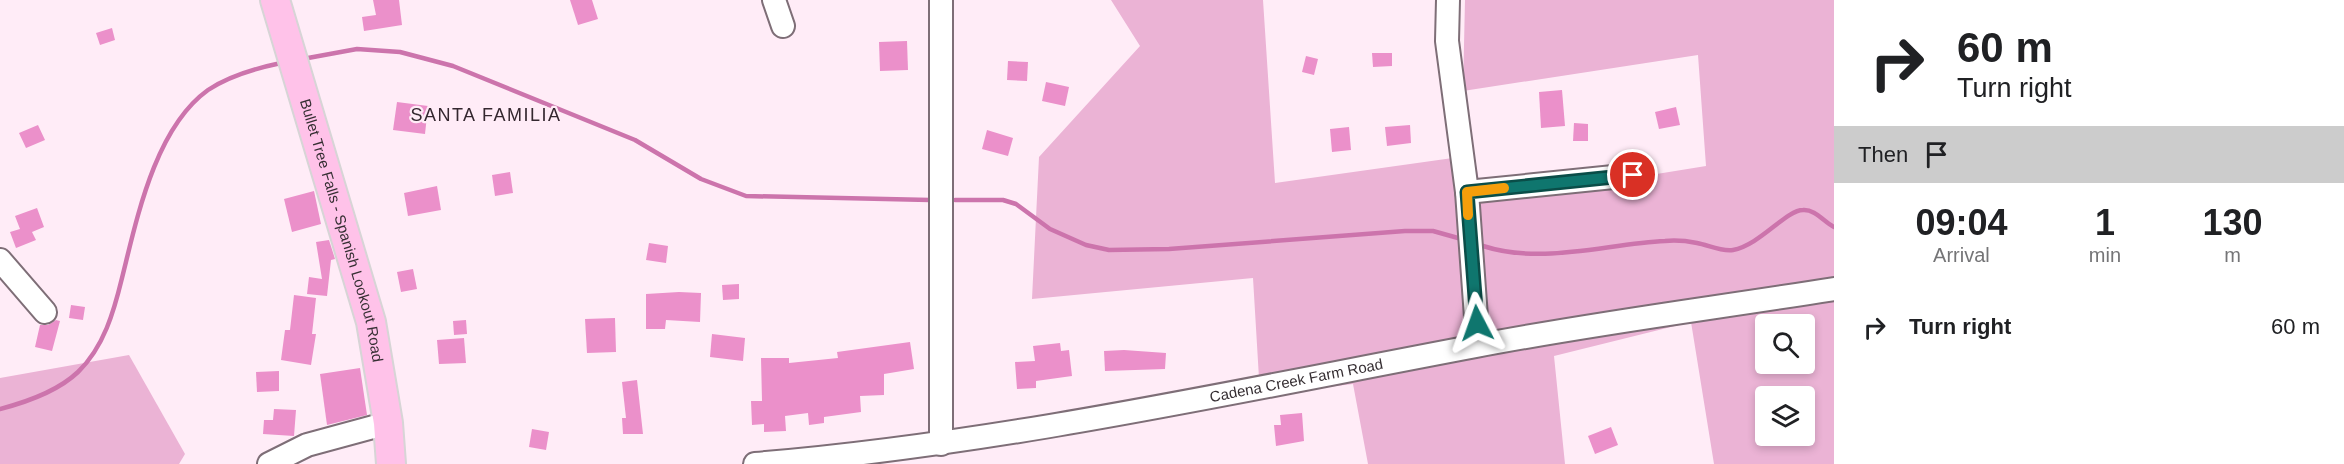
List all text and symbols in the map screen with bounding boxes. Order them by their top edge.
icon: right [1858,24,1936,102]
text: 60 m [1957,24,2053,71]
text: Turn right [1957,73,2072,103]
street label: Bullet Tree Falls - Spanish Lookout Road [297,97,387,363]
district label: SANTA FAMILIA [410,105,562,125]
icon: arrive [1920,138,1953,171]
text: Then [1858,142,1908,167]
pin [1607,149,1658,200]
icon: arrive [1616,158,1649,191]
text: 09:04 [1915,202,2007,243]
text: 1 [2095,202,2115,243]
text: 130 [2202,202,2263,243]
text: Arrival [1933,244,1990,266]
text: min [2089,244,2121,266]
text: m [2224,244,2241,266]
position arrow [1445,291,1509,355]
icon: right [1858,311,1891,344]
map controls [1755,314,1815,446]
button: search [1755,314,1815,374]
text: Turn right [1909,314,2011,339]
text: 60 m [2271,314,2320,339]
street label: Cadena Creek Farm Road [1208,355,1384,405]
button: layers [1755,386,1815,446]

